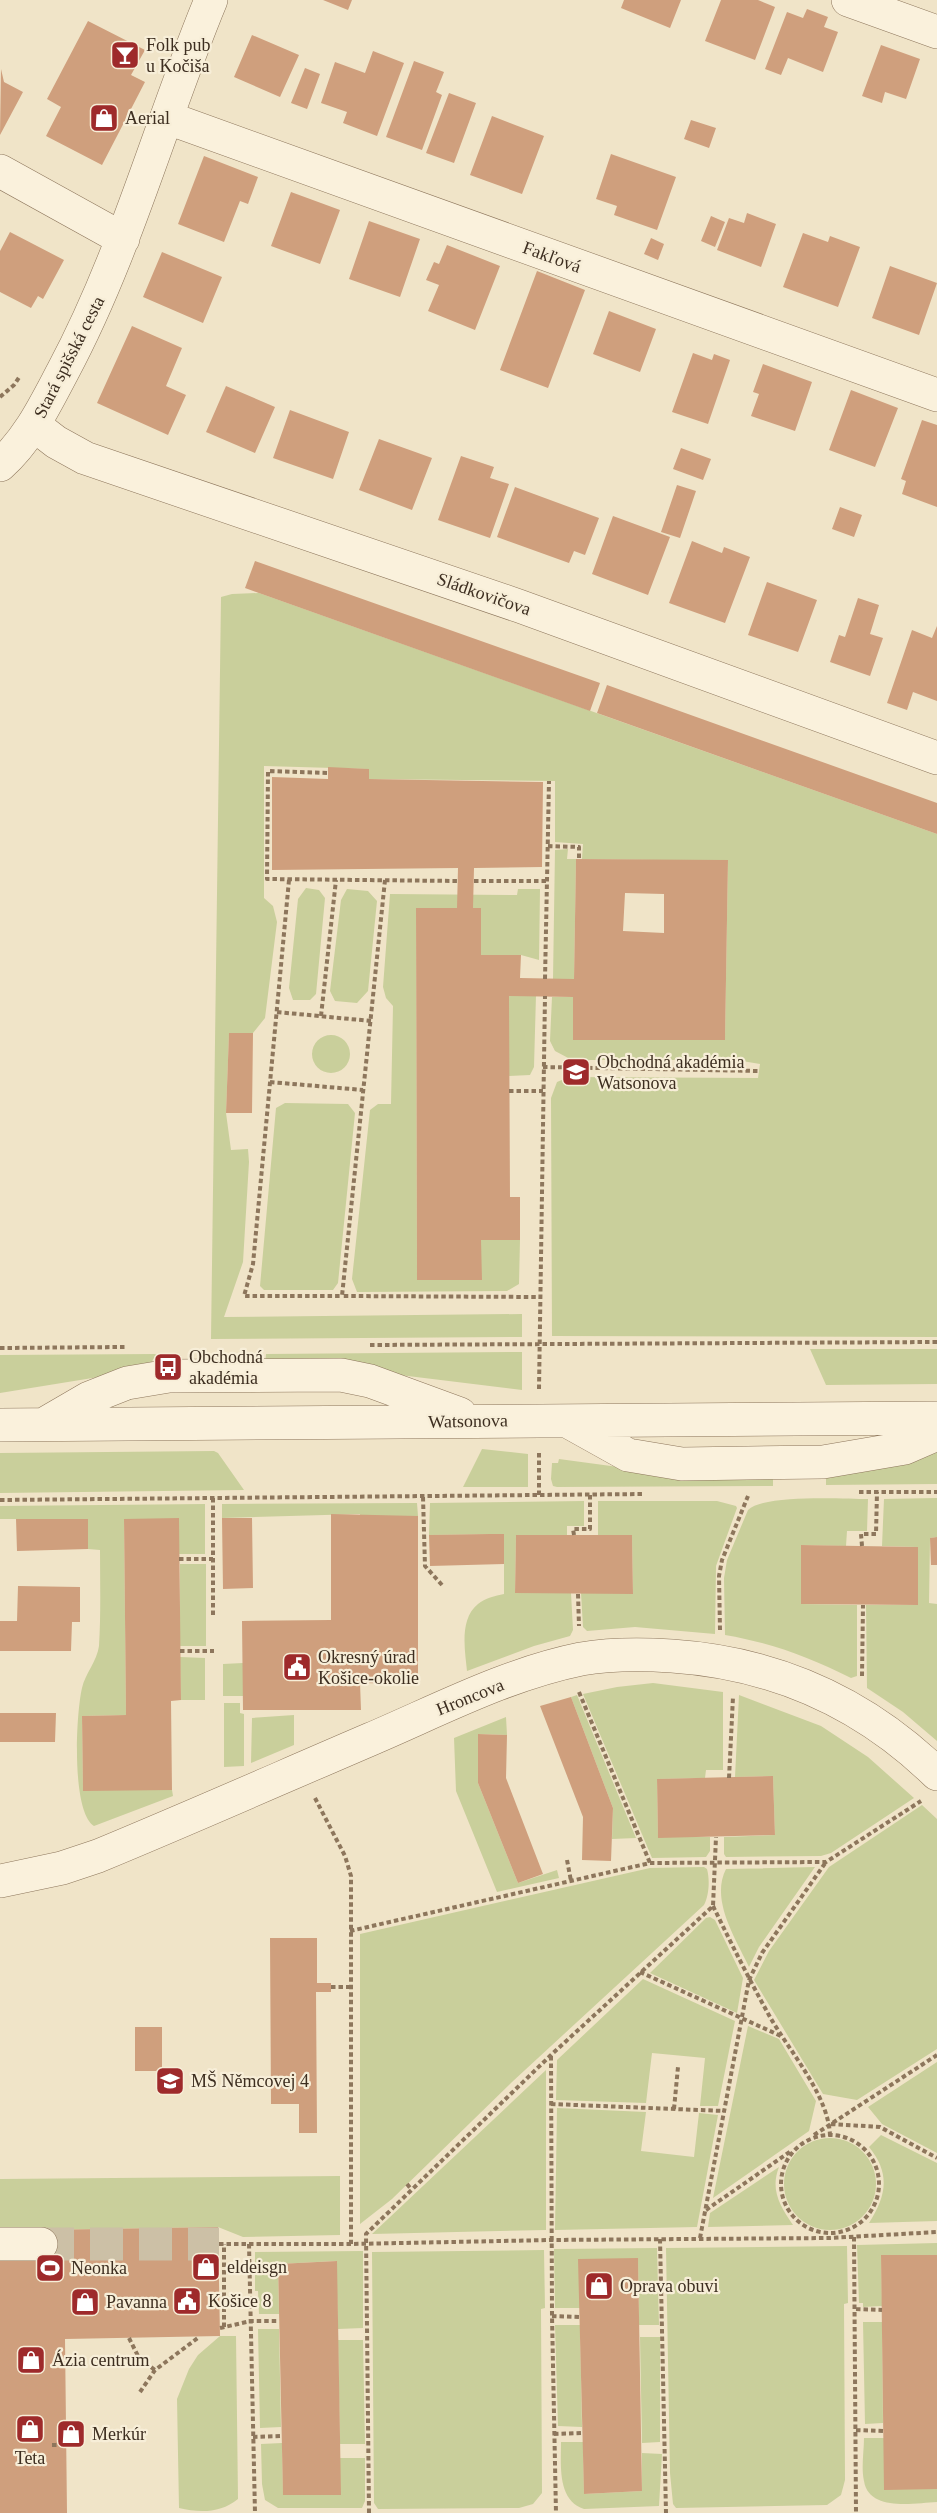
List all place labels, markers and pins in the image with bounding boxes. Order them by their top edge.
place label: Folk pub u Kočiša [146,35,211,76]
bar icon: Folk pub u Kočiša [109,39,141,71]
shop icon: Aerial [88,102,120,134]
place label: Aerial [125,108,170,128]
place label: Obchodná akadémia Watsonova [597,1052,744,1093]
school or university icon: Obchodná akadémia Watsonova [560,1056,592,1088]
place label: Obchodná akadémia [189,1347,263,1388]
bus stop icon: Obchodná akadémia [152,1351,184,1383]
place label: Okresný úrad Košice-okolie [318,1647,419,1688]
public building icon: Okresný úrad Košice-okolie [281,1651,313,1683]
school or university icon: MŠ Němcovej 4 [154,2065,186,2097]
place label: MŠ Němcovej 4 [191,2070,309,2091]
shop icon: eldeisgn [190,2251,222,2283]
sports icon: Neonka [34,2252,66,2284]
place label: eldeisgn [227,2257,287,2277]
place label: Neonka [71,2258,127,2278]
shop icon: Oprava obuvi [583,2270,615,2302]
place label: Oprava obuvi [620,2276,718,2296]
public building icon: Košice 8 [171,2285,203,2317]
shop icon: Pavanna [69,2286,101,2318]
place label: Košice 8 [208,2291,271,2311]
place label: Pavanna [106,2292,167,2312]
shop icon: Ázia centrum [15,2344,47,2376]
place label: Ázia centrum [52,2349,149,2370]
shop icon: Teta [14,2413,46,2445]
shop icon: Merkúr [55,2418,87,2450]
place label: Merkúr [92,2424,146,2444]
place label: Teta [15,2448,45,2468]

